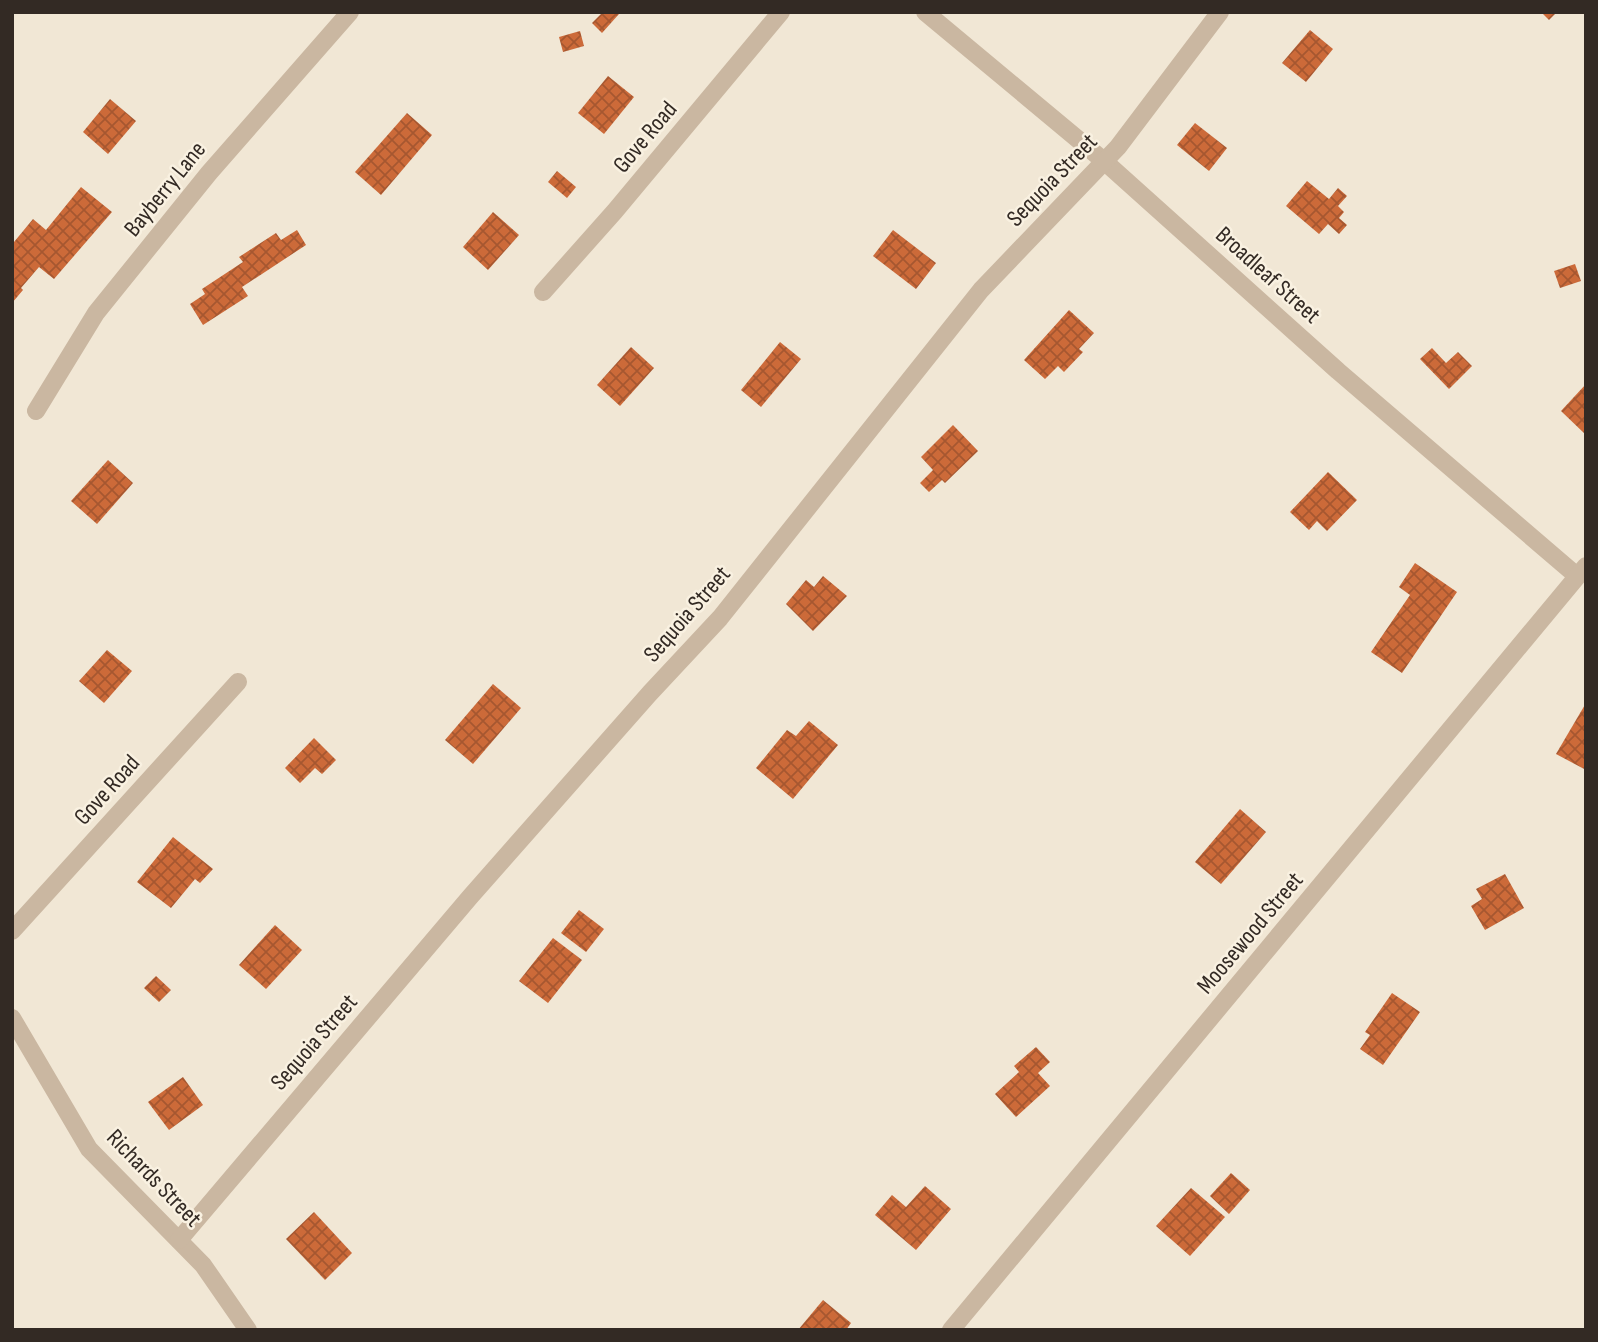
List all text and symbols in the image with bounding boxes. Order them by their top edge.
street label: Gove Road [607,95,683,179]
street label: Sequoia Street [1001,127,1103,233]
street label: Bayberry Lane [118,136,212,242]
street label: Broadleaf Street [1210,220,1326,330]
street label: Sequoia Street [637,560,737,668]
street label: Gove Road [68,749,146,831]
street label: Moosewood Street [1191,866,1309,1000]
street label: Sequoia Street [264,988,364,1096]
street label: Richards Street [100,1123,208,1233]

